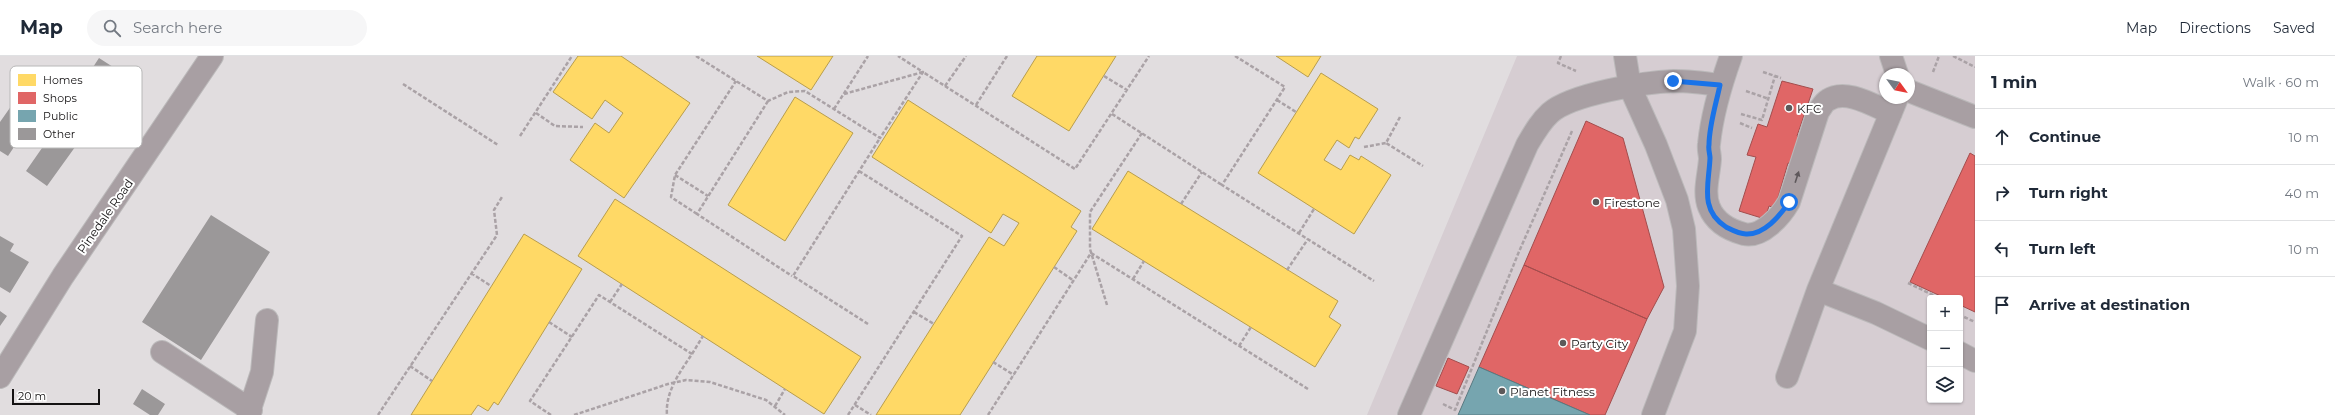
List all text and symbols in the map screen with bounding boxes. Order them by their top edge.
search box [87,10,367,46]
text: Map [20,16,63,39]
icon: search [101,17,123,39]
text: Search here [133,18,222,37]
text: Map [2126,19,2157,37]
text: Directions [2179,19,2251,37]
text: Saved [2273,19,2315,37]
legend [10,66,142,148]
north arrow [1879,68,1915,104]
route end [1664,72,1682,90]
text: 1 min [1991,72,2037,92]
text: Homes [43,73,83,87]
text: Walk · 60 m [2243,74,2319,90]
text: Shops [43,91,78,105]
place label: KFC [1797,101,1822,116]
marker: KFC [1784,103,1794,113]
text: Public [43,109,78,123]
icon: ahead [1991,126,2013,148]
text: Other [43,127,75,141]
text: Continue [2029,127,2101,146]
text: 10 m [2289,129,2319,145]
one-way arrow [1794,170,1800,182]
street label: Pinedale Road [74,176,136,256]
icon: right [1991,182,2013,204]
text: Turn right [2029,183,2108,202]
text: 40 m [2285,185,2319,201]
route start [1780,193,1798,211]
place label: Firestone [1604,195,1660,210]
marker: Firestone [1591,197,1601,207]
icon: left [1991,238,2013,260]
text: Turn left [2029,239,2096,258]
text: 10 m [2289,241,2319,257]
icon: arrive [1991,294,2013,316]
map controls [1927,295,1963,403]
button: + [1927,295,1963,331]
text: Arrive at destination [2029,295,2190,314]
button: − [1927,331,1963,367]
place label: Party City [1571,336,1629,351]
marker: Party City [1558,338,1568,348]
button: layers [1927,367,1963,403]
place label: Planet Fitness [1510,384,1595,399]
marker: Planet Fitness [1497,386,1507,396]
scale bar [12,387,100,406]
text: 20 m [18,389,46,403]

